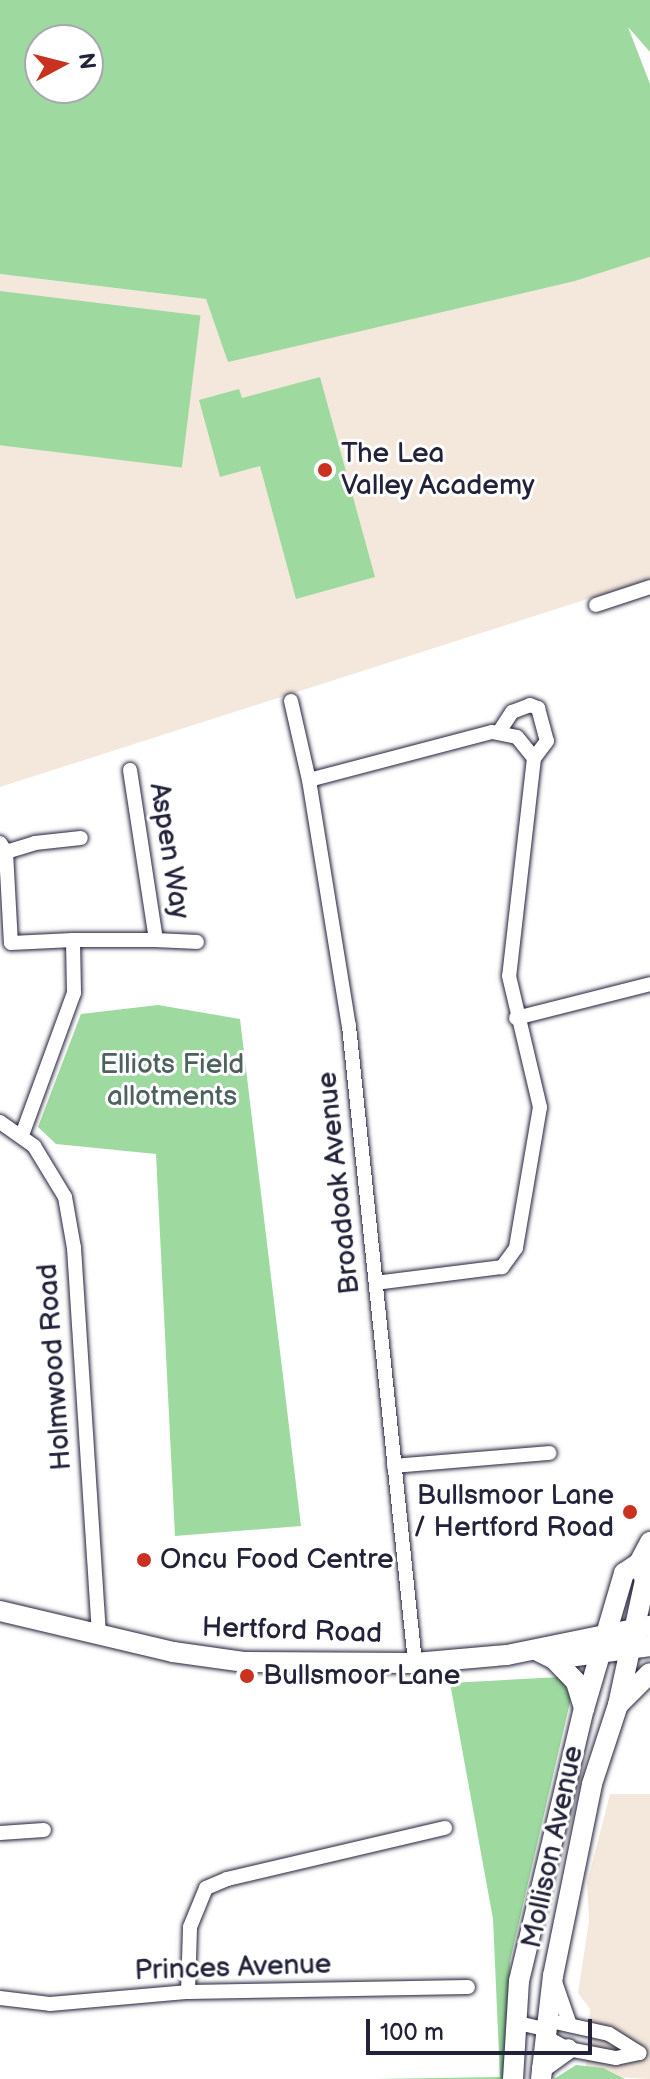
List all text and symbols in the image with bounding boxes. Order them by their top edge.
north arrow [24,24,104,104]
text: N [72,51,101,71]
place label: The Lea Valley Academy [341,437,537,503]
marker: The Lea Valley Academy [316,461,334,479]
street label: Aspen Way [142,780,196,922]
park label: Elliots Field allotments [100,1048,244,1114]
street label: Broadoak Avenue [311,1070,367,1296]
street label: Holmwood Road [31,1262,79,1472]
place label: Bullsmoor Lane / Hertford Road [413,1479,614,1545]
marker: Bullsmoor Lane / Hertford Road [621,1503,639,1521]
place label: Oncu Food Centre [160,1543,393,1577]
marker: Oncu Food Centre [135,1551,153,1569]
street label: Hertford Road [201,1611,383,1651]
place label: Bullsmoor Lane [263,1659,460,1693]
marker: Bullsmoor Lane [238,1667,256,1685]
street label: Mollison Avenue [515,1743,591,1951]
street label: Princes Avenue [134,1948,332,1988]
scale bar [370,2003,596,2053]
text: 100 m [380,2018,444,2047]

